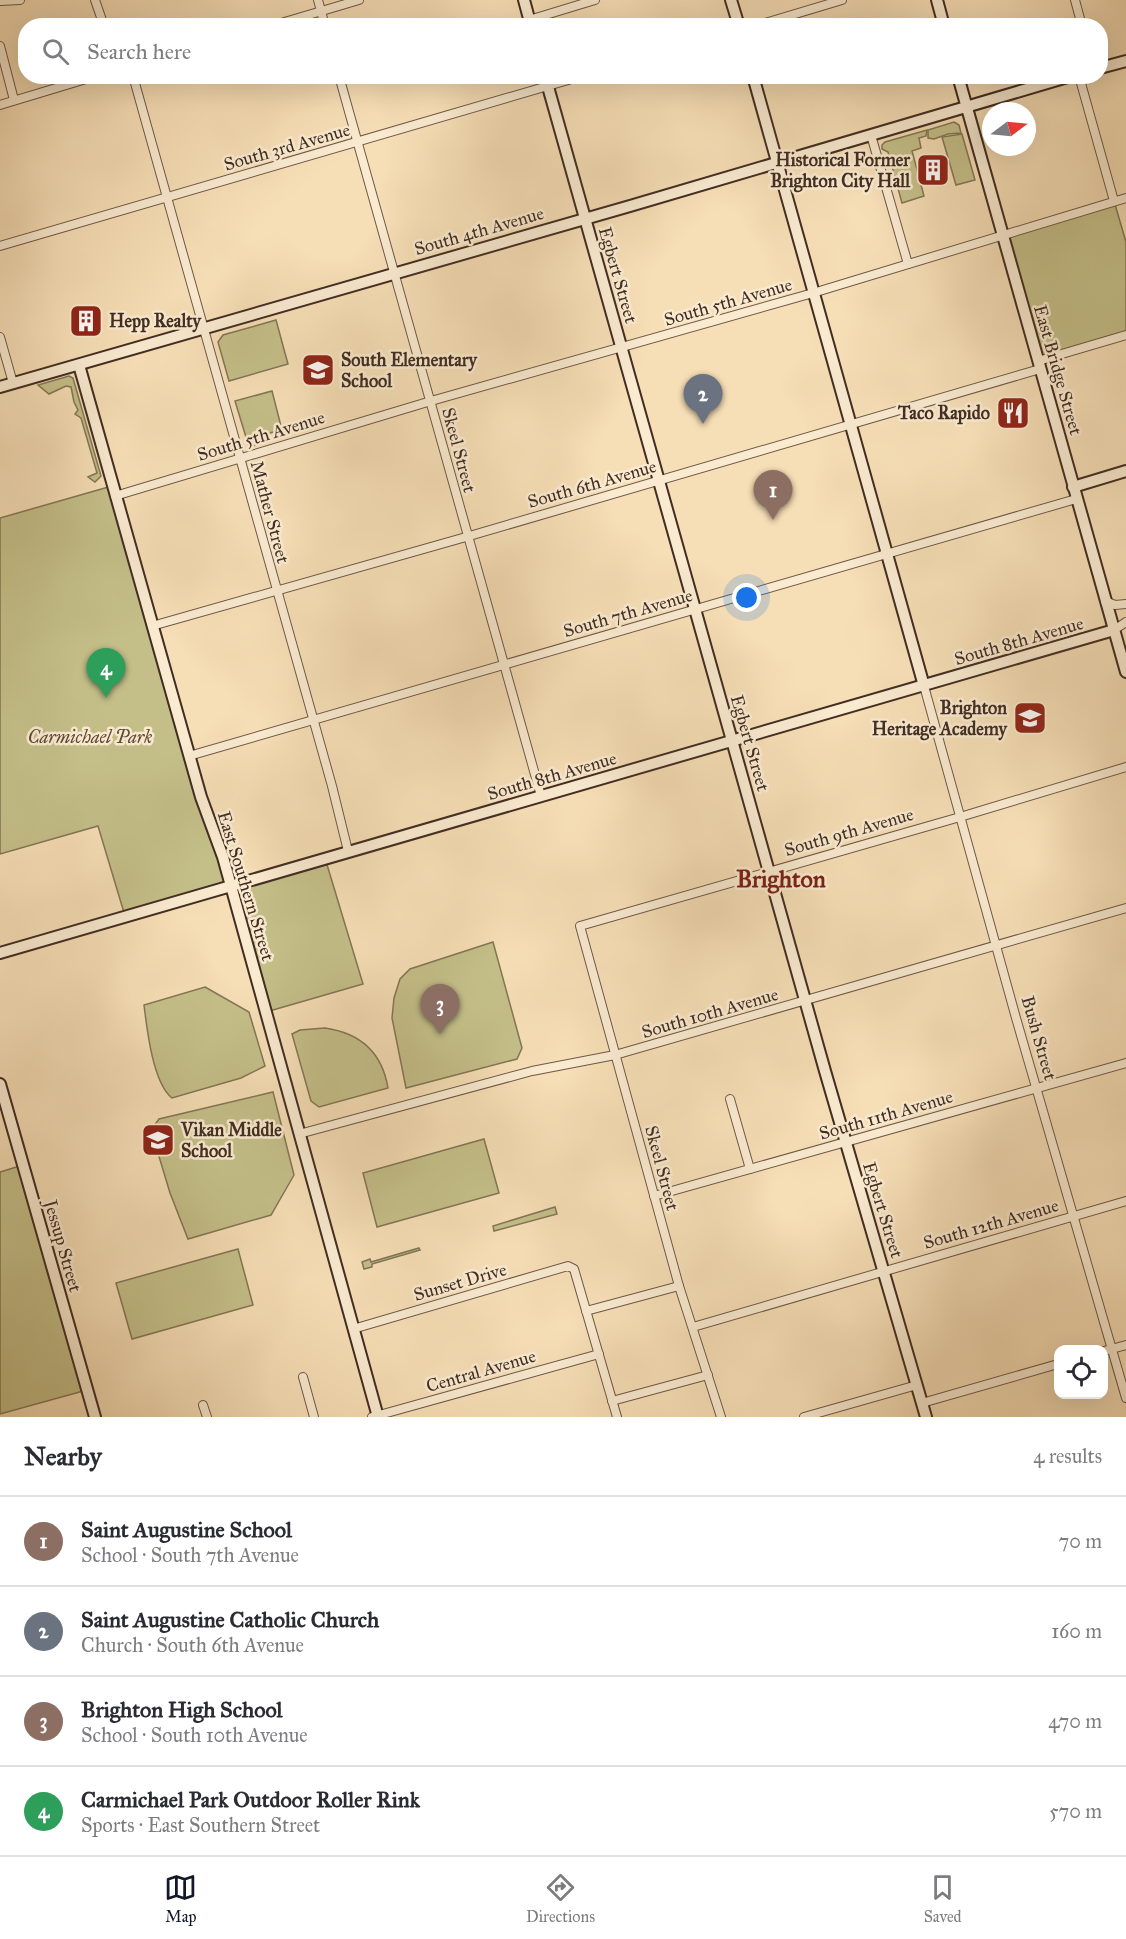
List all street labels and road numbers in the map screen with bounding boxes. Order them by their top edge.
street label: South 3rd Avenue [221,118,353,176]
street label: South 4th Avenue [412,202,546,260]
street label: Egbert Street [593,224,642,327]
street label: South 5th Avenue [661,273,795,331]
street label: East Bridge Street [1028,302,1087,438]
street label: Skeel Street [437,405,481,495]
street label: South 5th Avenue [195,406,327,466]
street label: South 6th Avenue [525,455,659,513]
street label: Mather Street [246,458,294,566]
street label: South 7th Avenue [561,584,695,642]
street label: South 8th Avenue [952,612,1086,670]
street label: Egbert Street [725,692,774,795]
street label: South 8th Avenue [485,747,619,805]
street label: South 9th Avenue [782,803,916,861]
street label: East Southern Street [213,808,279,964]
street label: South 10th Avenue [639,983,781,1043]
street label: Bush Street [1016,993,1062,1083]
street label: South 11th Avenue [817,1085,955,1145]
street label: Skeel Street [640,1123,684,1213]
street label: Egbert Street [857,1159,908,1262]
street label: South 12th Avenue [921,1194,1061,1254]
street label: Jessup Street [38,1195,87,1295]
street label: Sunset Drive [411,1258,509,1306]
street label: Central Avenue [424,1345,538,1397]

